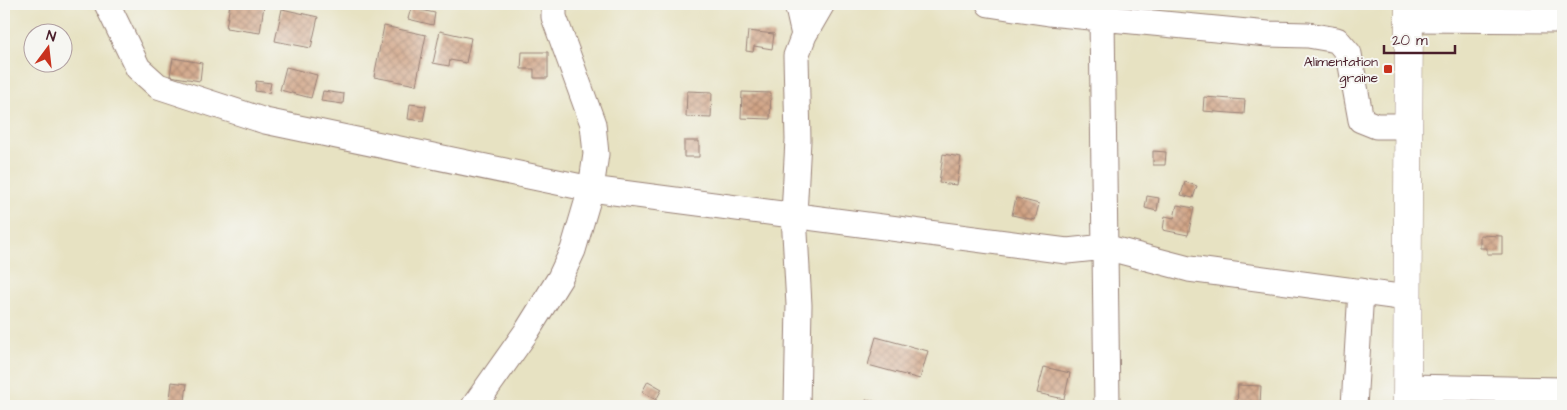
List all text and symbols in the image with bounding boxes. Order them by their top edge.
north arrow [22,22,72,72]
scale bar [1384,22,1456,54]
text: N [44,26,58,47]
text: 20 m [1392,30,1428,51]
place label: Alimentation graine [1304,52,1378,88]
marker: Alimentation graine [1382,63,1394,75]

